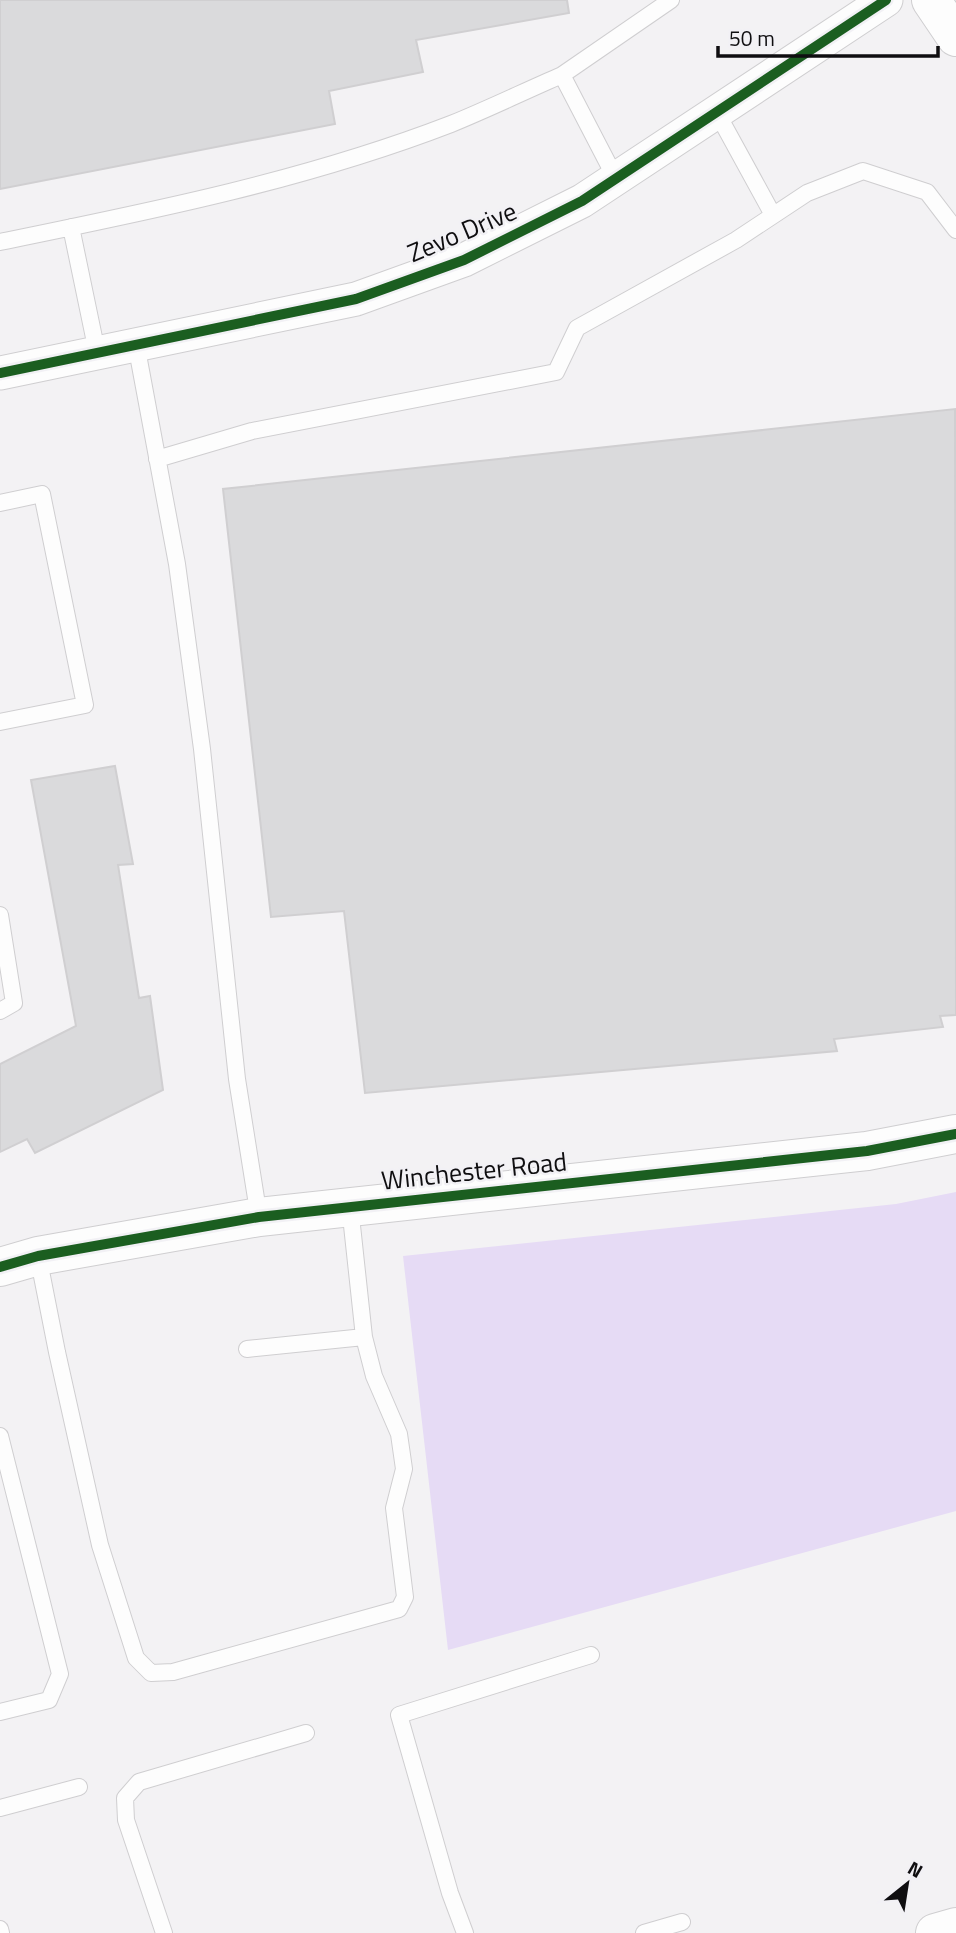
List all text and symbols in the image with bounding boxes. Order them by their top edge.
scale bar [718,14,939,58]
text: 50 m [729,22,775,54]
street label: Zevo Drive [401,191,522,272]
street label: Winchester Road [379,1141,569,1200]
north arrow [872,1849,942,1919]
text: N [903,1853,929,1885]

